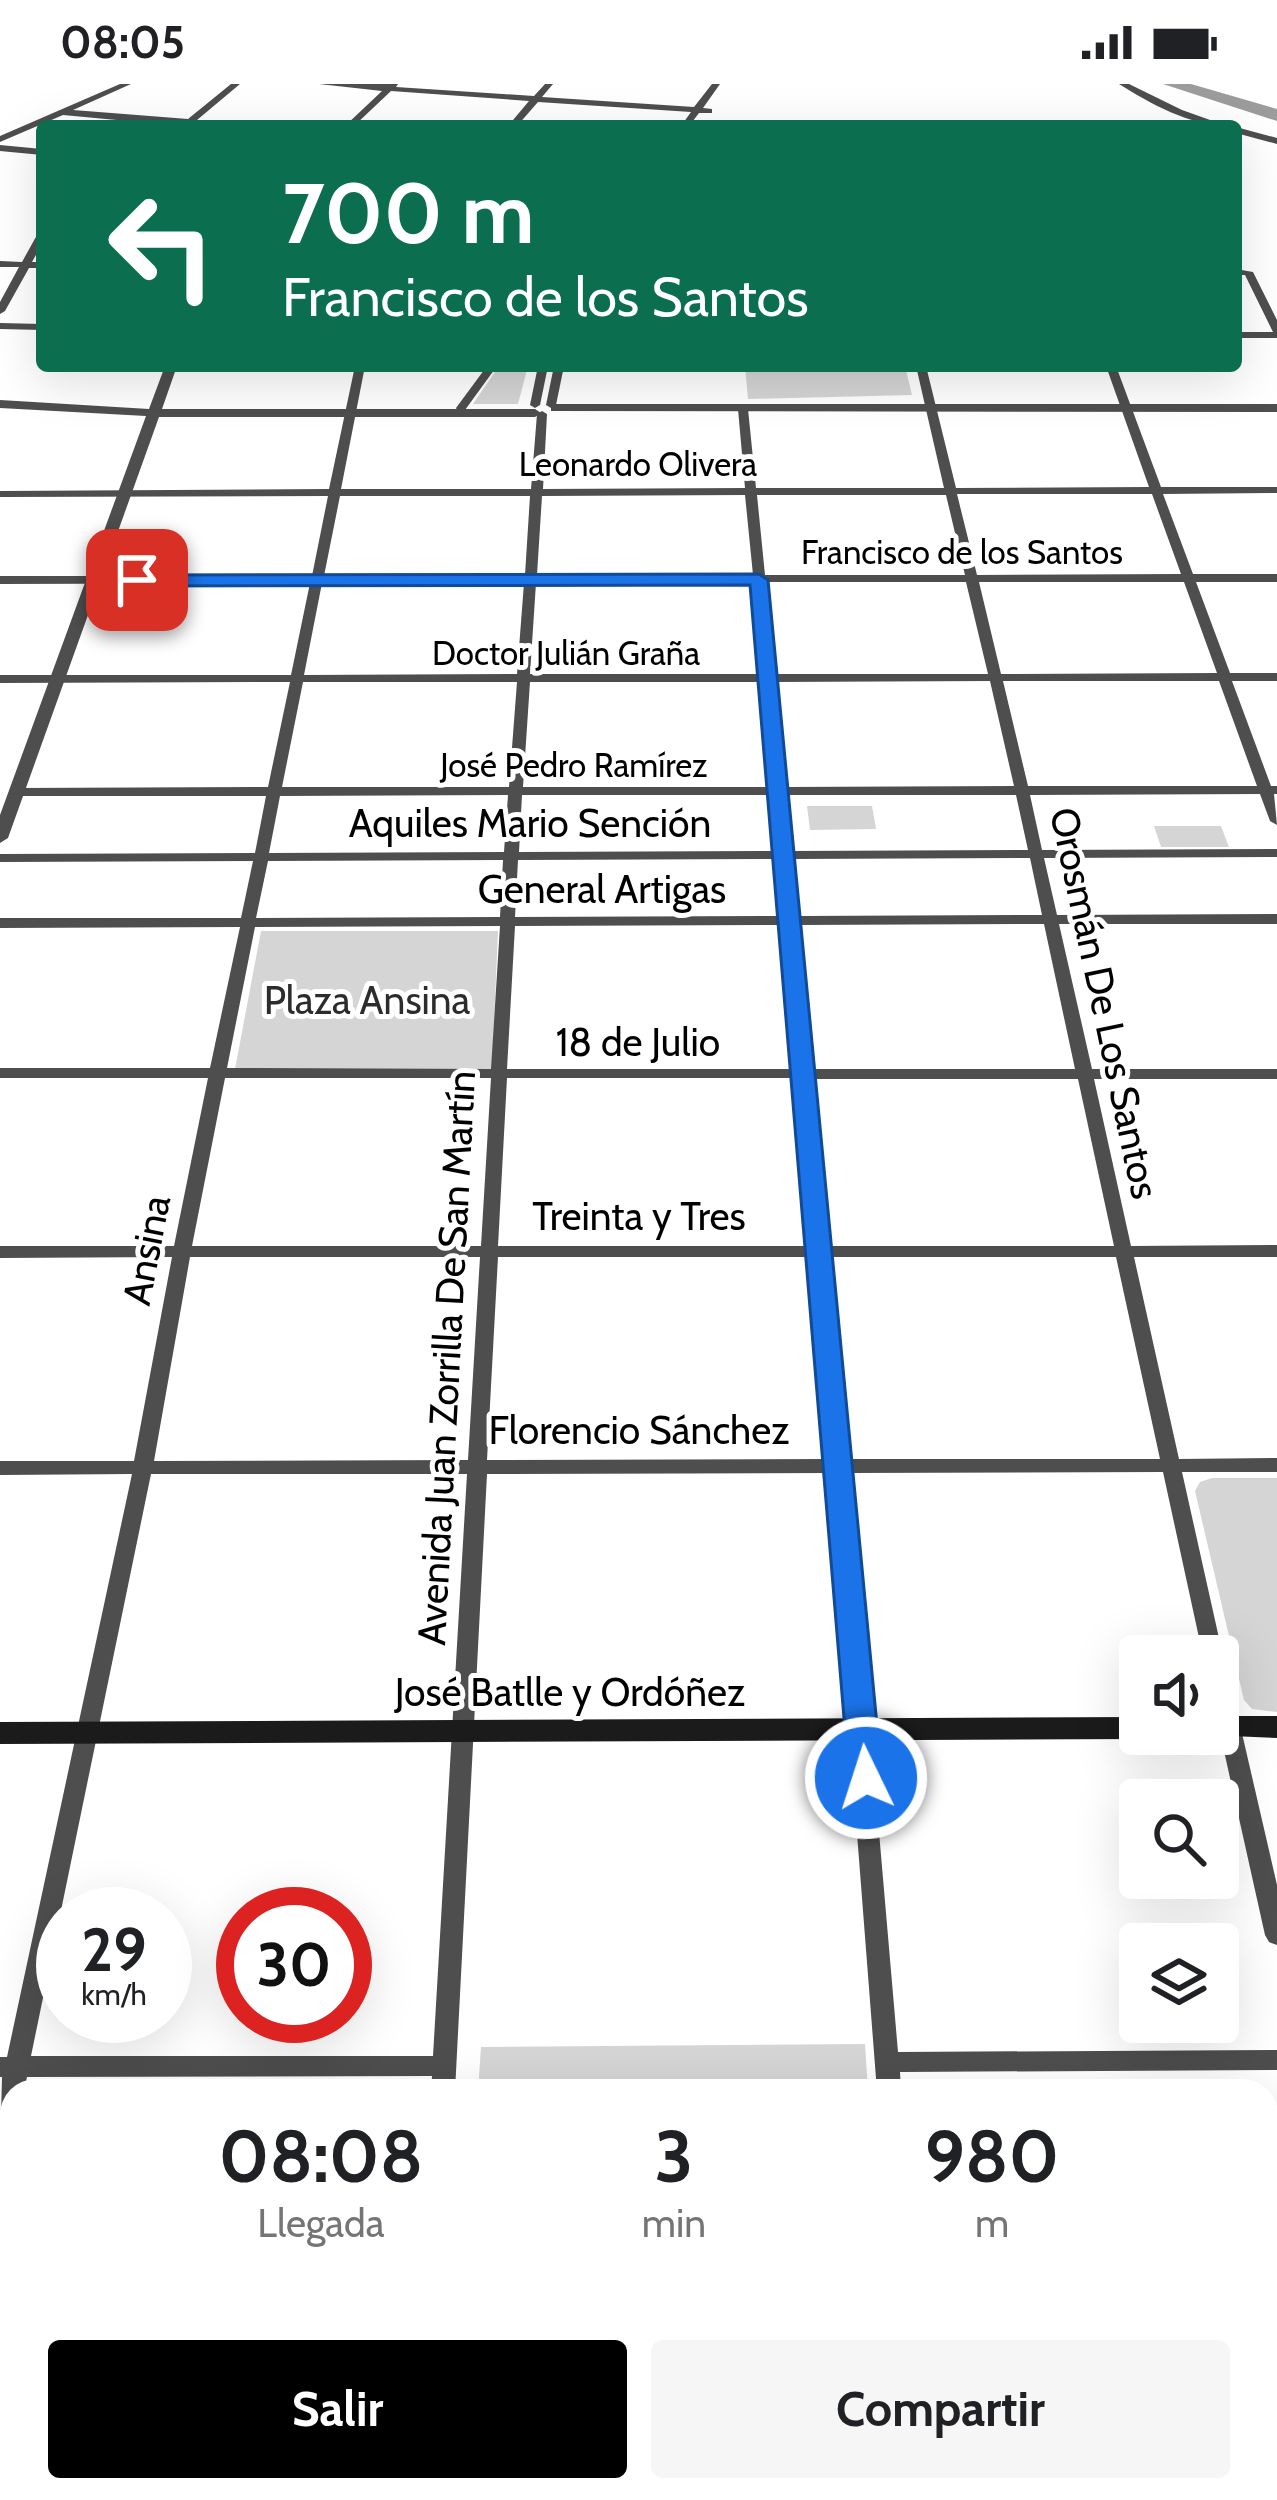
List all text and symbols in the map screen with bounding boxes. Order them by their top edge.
text: 08:05 [60,15,185,69]
text: 700 m [282,162,535,264]
icon: left [84,168,240,324]
text: Francisco de los Santos [282,264,809,330]
street label: Leonardo Olivera [519,444,757,484]
pin [86,529,188,631]
street label: Francisco de los Santos [801,532,1123,572]
icon: arrive [104,547,170,613]
street label: Doctor Julián Graña [432,633,700,673]
street label: José Pedro Ramírez [439,745,708,785]
street label: Aquiles Mario Sención [349,799,711,847]
street label: Orosmán De Los Santos [1040,803,1170,1203]
street label: General Artigas [478,865,726,913]
park label: Plaza Ansina [264,976,471,1024]
street label: 18 de Julio [556,1018,720,1066]
street label: Avenida Juan Zorrilla De San Martín [407,1070,485,1646]
street label: Ansina [112,1191,180,1309]
street label: Treinta y Tres [532,1192,746,1240]
street label: Florencio Sánchez [488,1406,790,1454]
map controls [1119,1635,1239,2043]
button: sound [1119,1635,1239,1755]
street label: José Batlle y Ordóñez [394,1668,745,1716]
position arrow [803,1715,929,1841]
button: search [1119,1779,1239,1899]
speed limit sign: 30 [216,1887,372,2043]
text: 29 [81,1913,147,1986]
button: layers [1119,1923,1239,2043]
text: km/h [81,1976,147,2013]
text: 08:08 [219,2113,423,2200]
text: 3 [654,2113,693,2200]
text: 980 [925,2113,1059,2200]
text: Llegada [257,2199,384,2247]
text: min [642,2199,706,2247]
text: m [975,2199,1009,2247]
button: Salir [48,2340,627,2478]
button: Compartir [651,2340,1230,2478]

